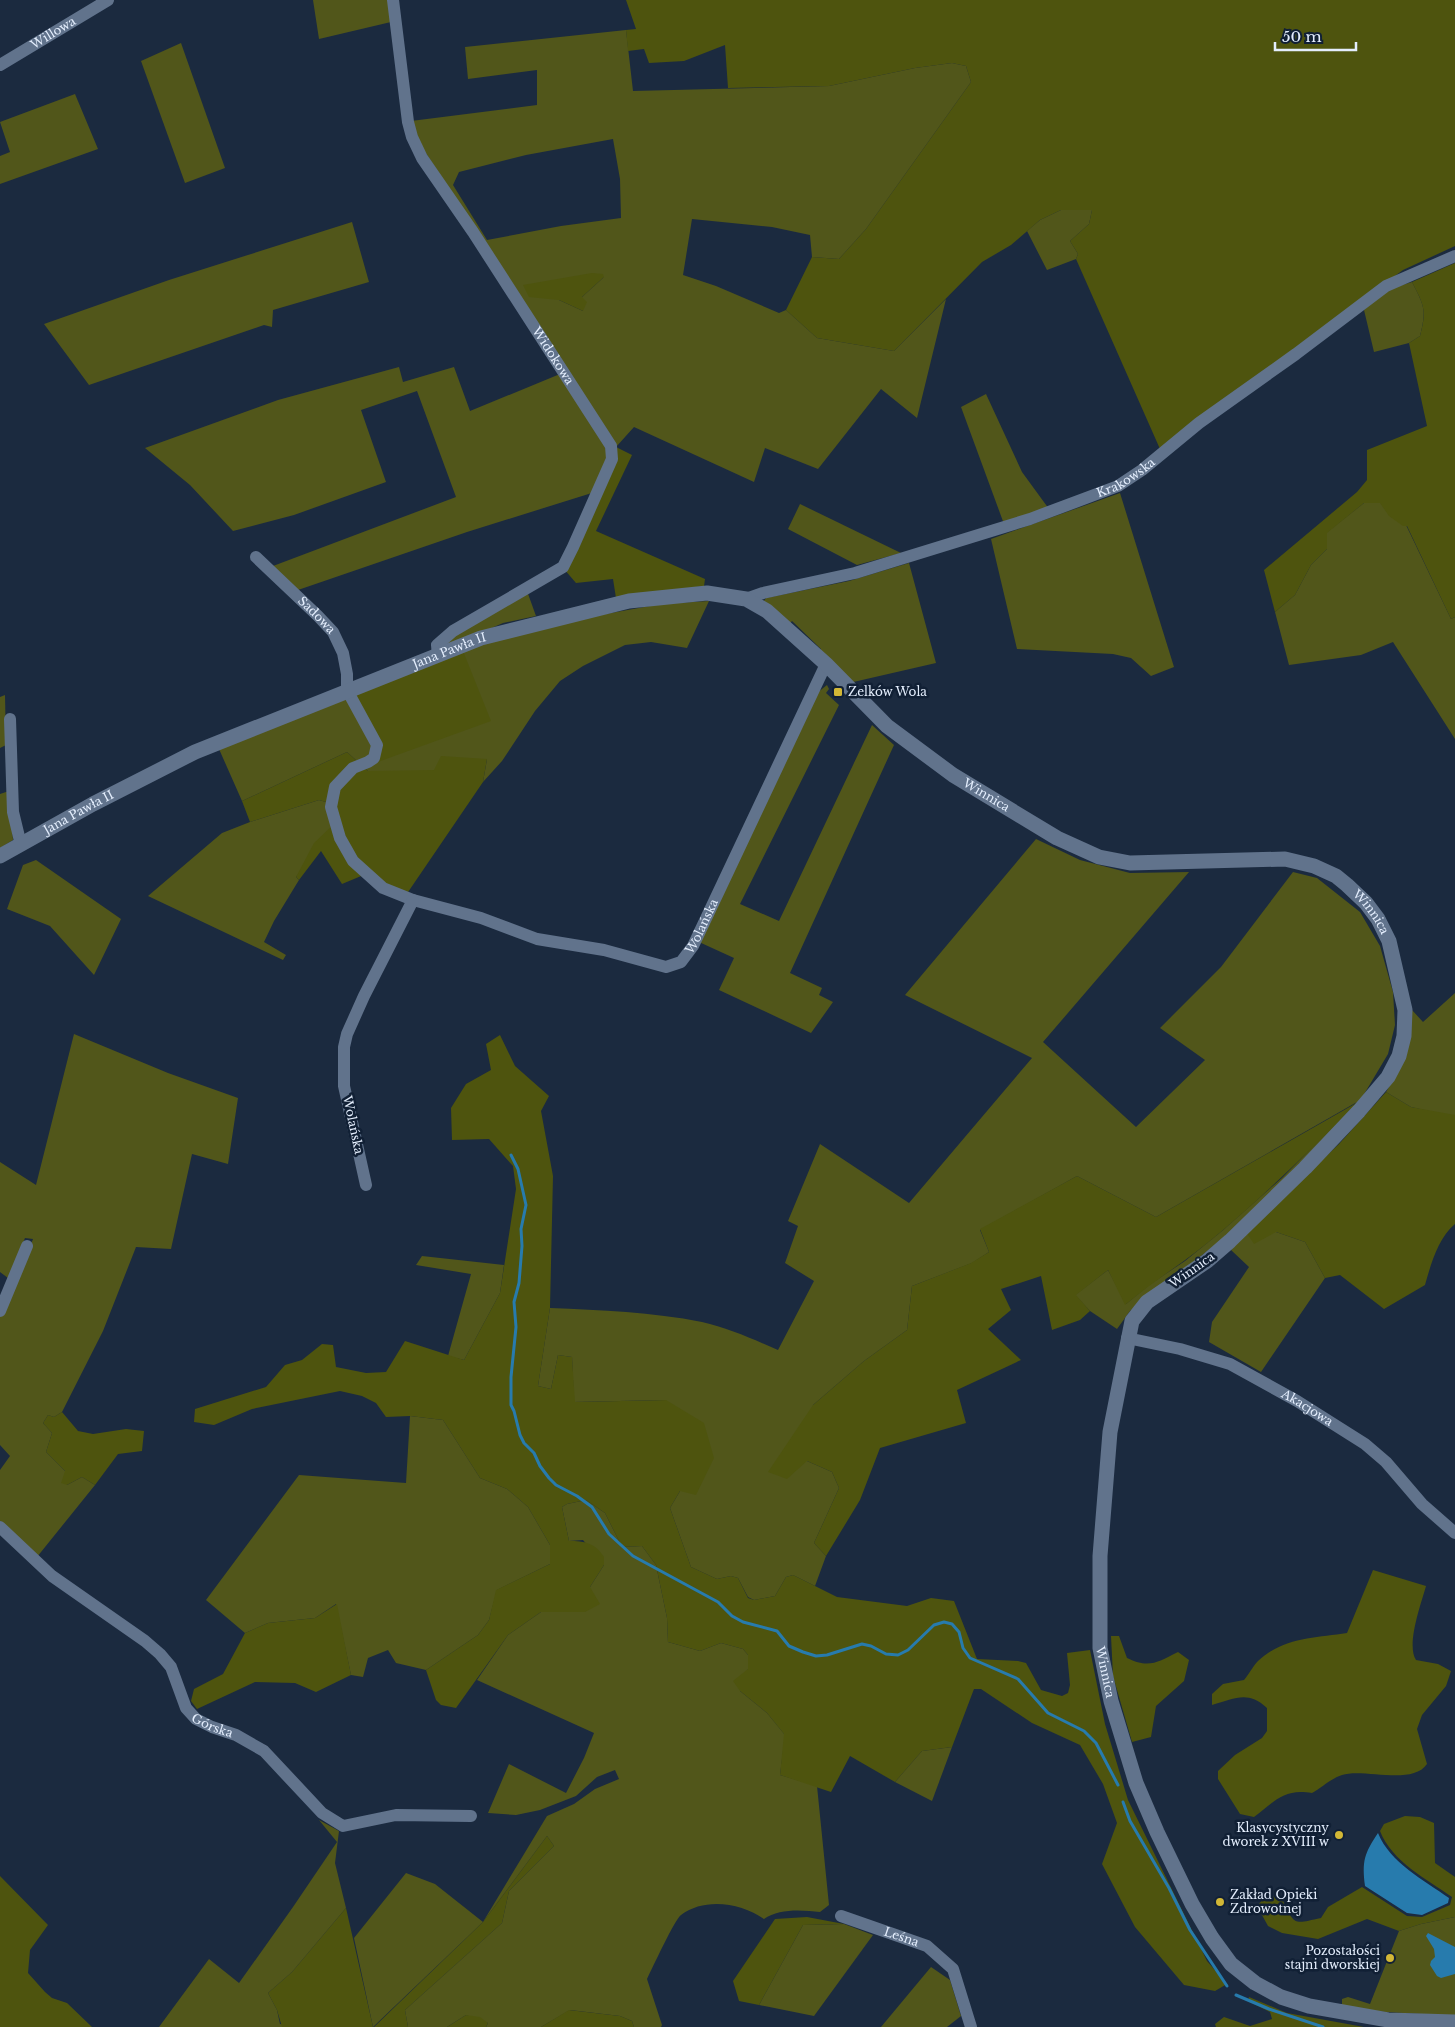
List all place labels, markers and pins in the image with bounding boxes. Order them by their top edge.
place label: Zelków Wola [848,684,927,699]
marker: Zelków Wola [832,686,844,698]
place label: Klasycystyczny dworek z XVIII w [1223,1820,1330,1849]
marker: Klasycystyczny dworek z XVIII w [1333,1829,1345,1841]
place label: Zakład Opieki Zdrowotnej [1230,1887,1317,1916]
marker: Zakład Opieki Zdrowotnej [1214,1896,1226,1908]
place label: Pozostałości stajni dworskiej [1285,1943,1380,1972]
marker: Pozostałości stajni dworskiej [1384,1952,1396,1964]

